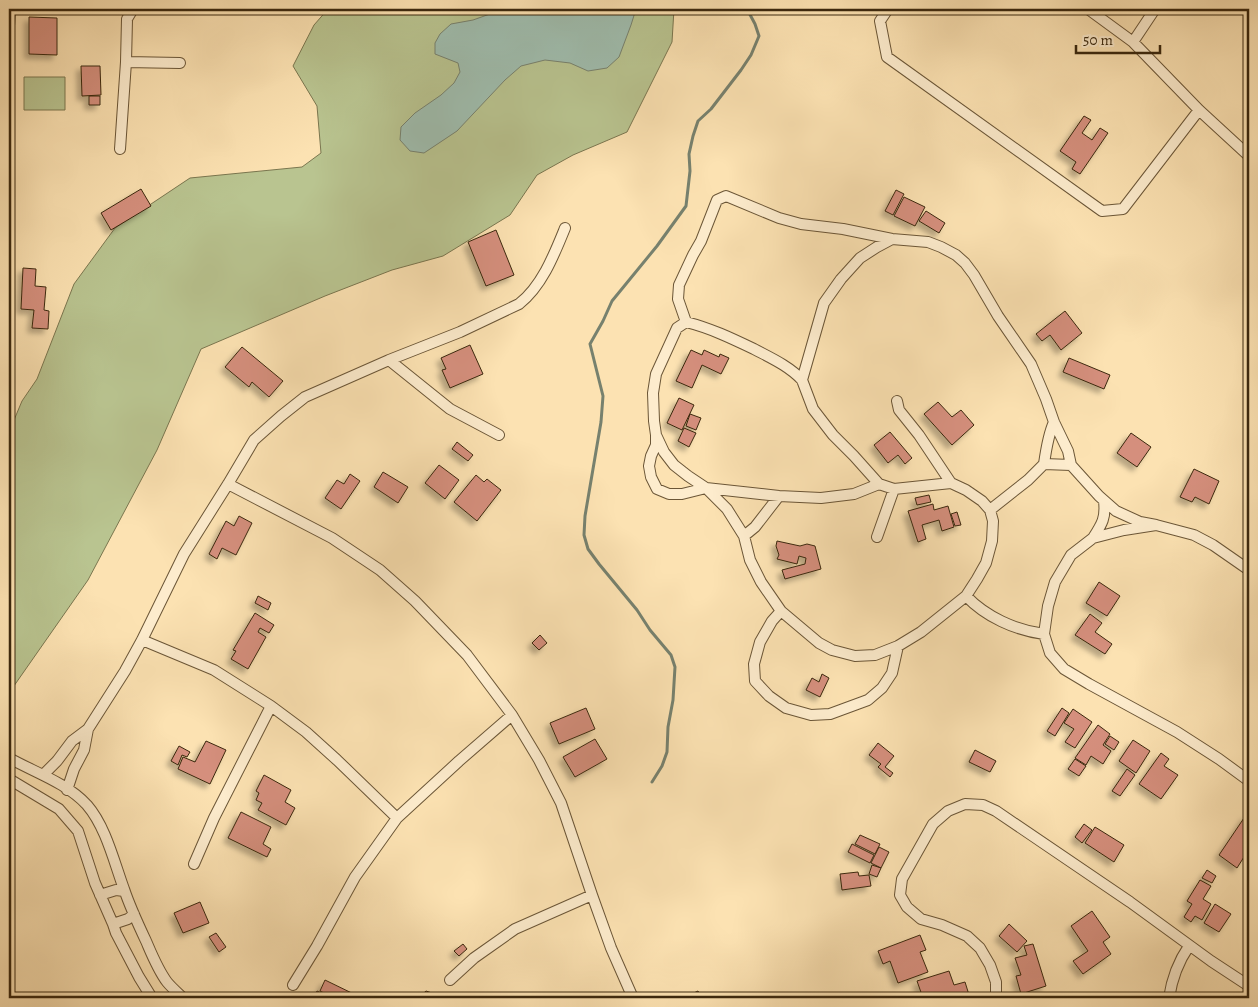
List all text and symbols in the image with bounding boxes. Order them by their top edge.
scale bar [1076,22,1159,54]
text: 50 m [1083,30,1113,50]

